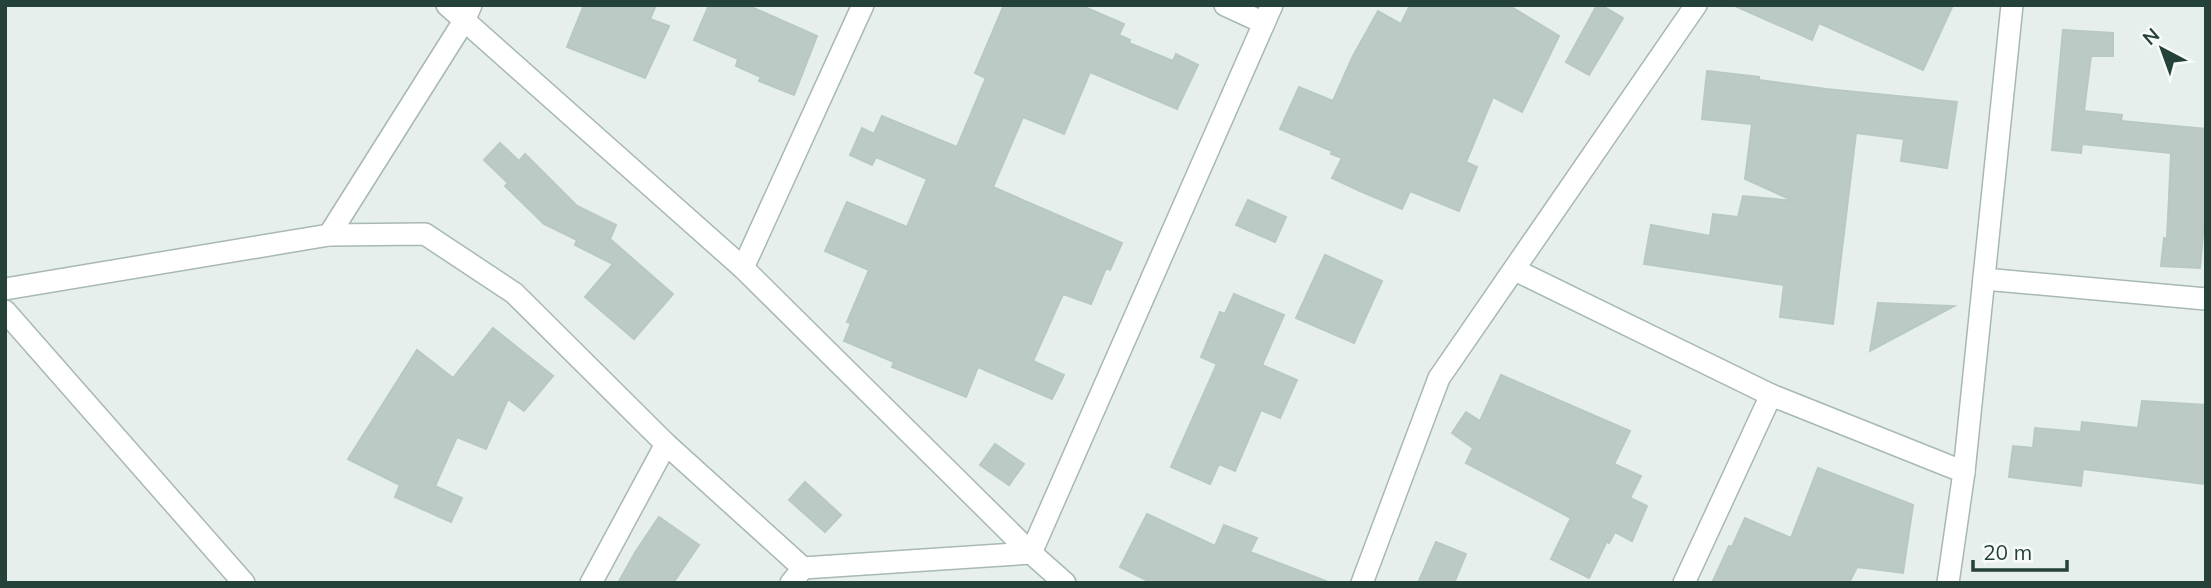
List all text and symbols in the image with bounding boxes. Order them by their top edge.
north arrow [2127,14,2197,84]
text: N [2138,22,2164,50]
scale bar [1973,528,2068,572]
text: 20 m [1983,539,2032,565]

